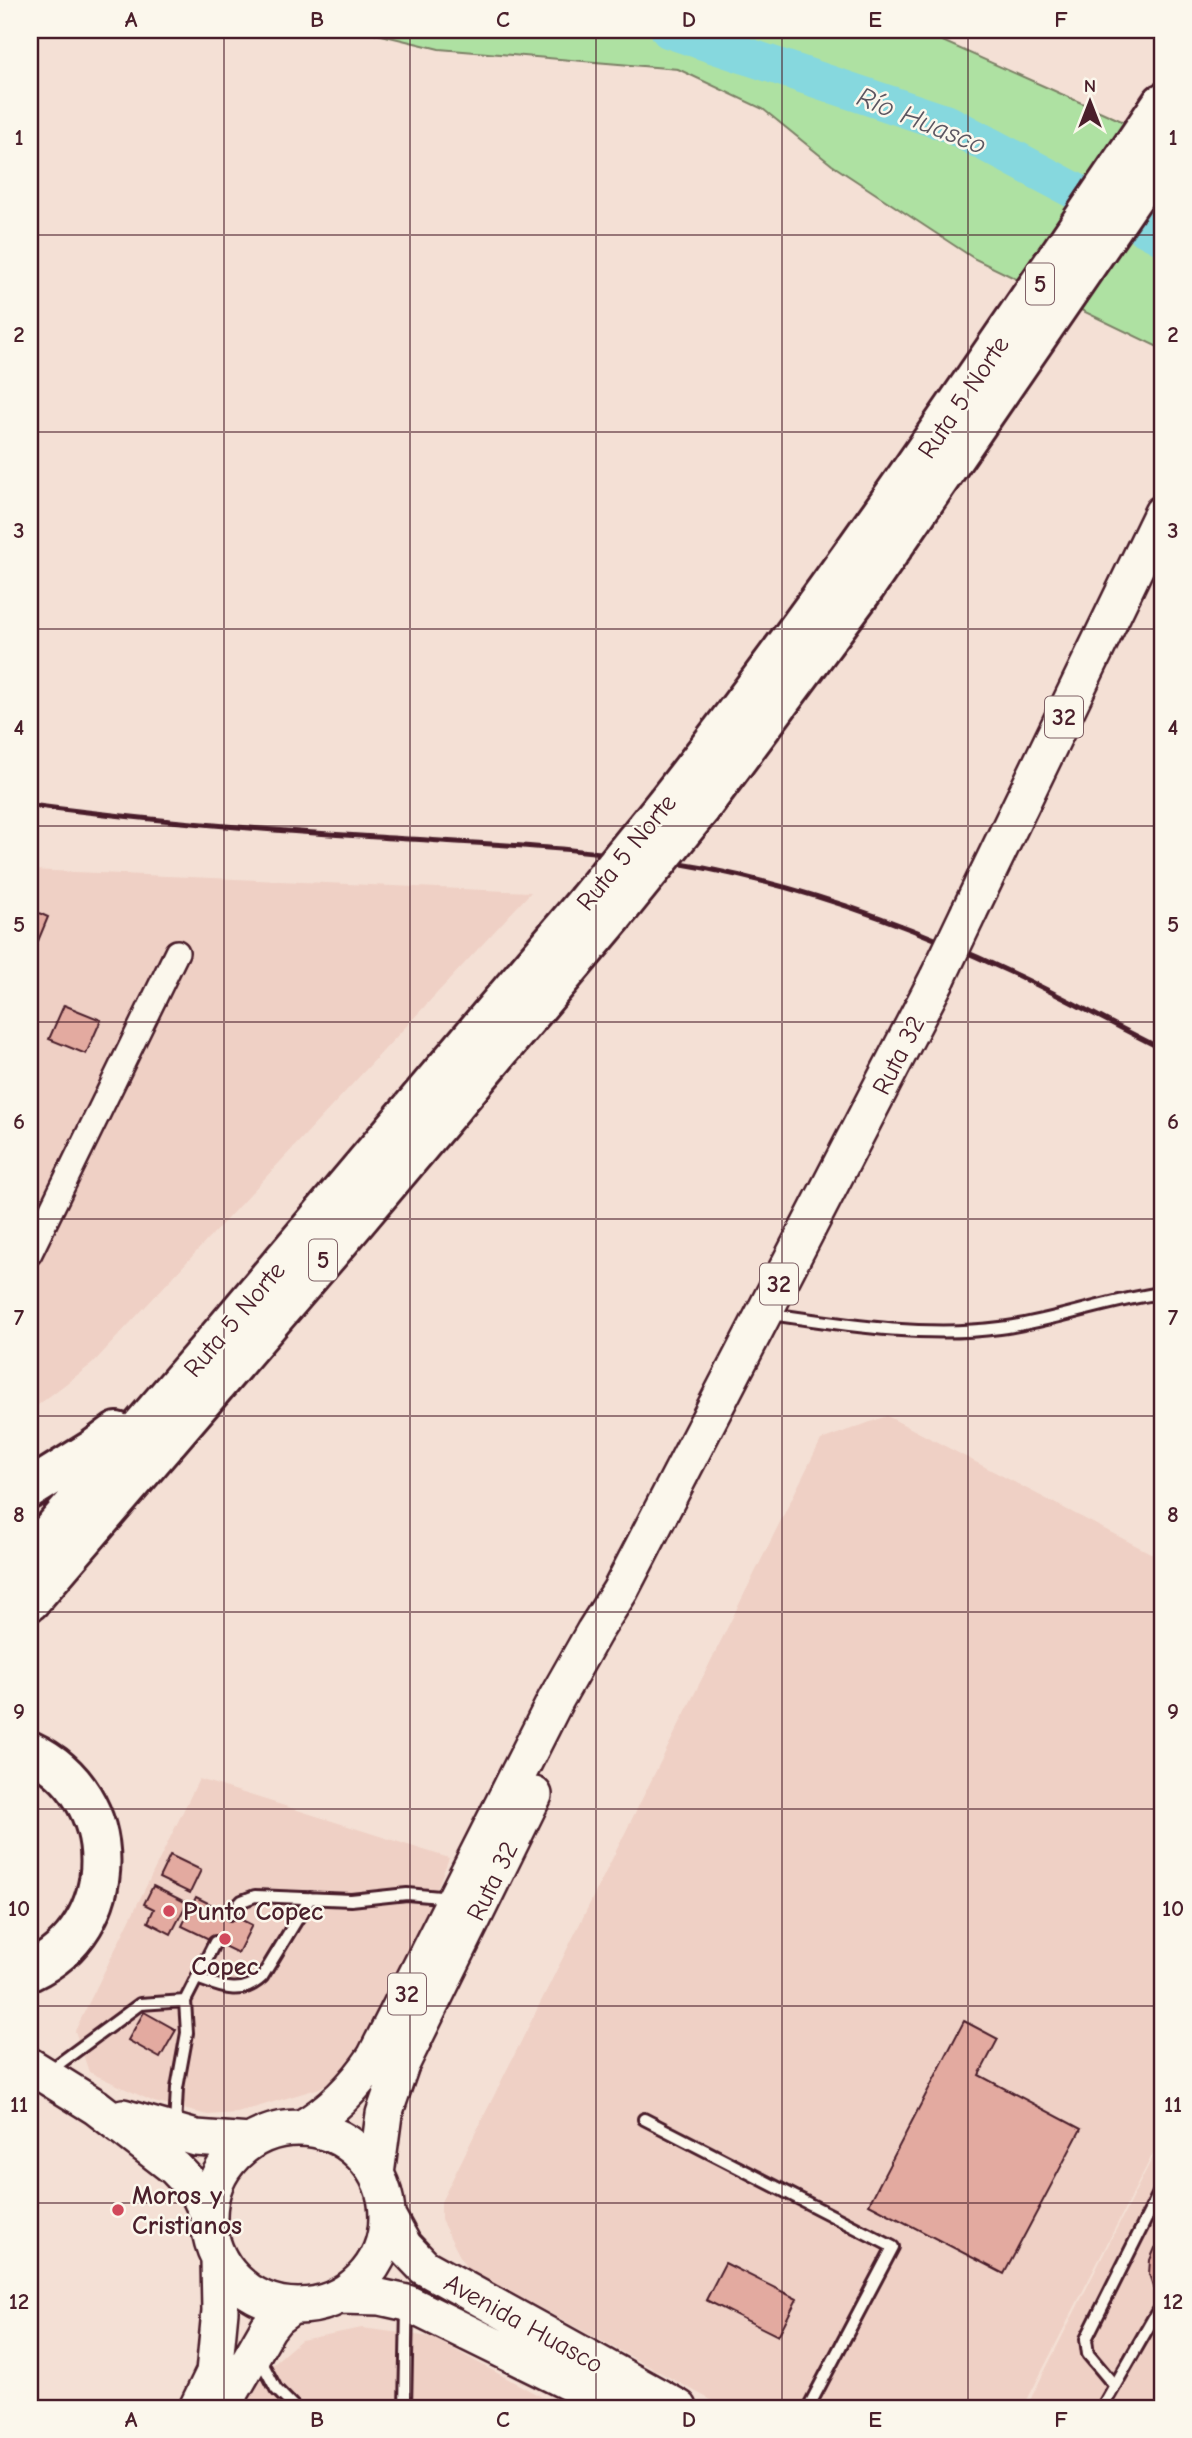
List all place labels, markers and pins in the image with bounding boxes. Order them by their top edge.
place label: Punto Copec [183,1897,323,1927]
marker: Punto Copec [161,1903,177,1919]
marker: Copec [217,1931,233,1947]
place label: Copec [191,1952,259,1982]
place label: Moros y Cristianos [132,2181,242,2241]
marker: Moros y Cristianos [110,2202,126,2218]

